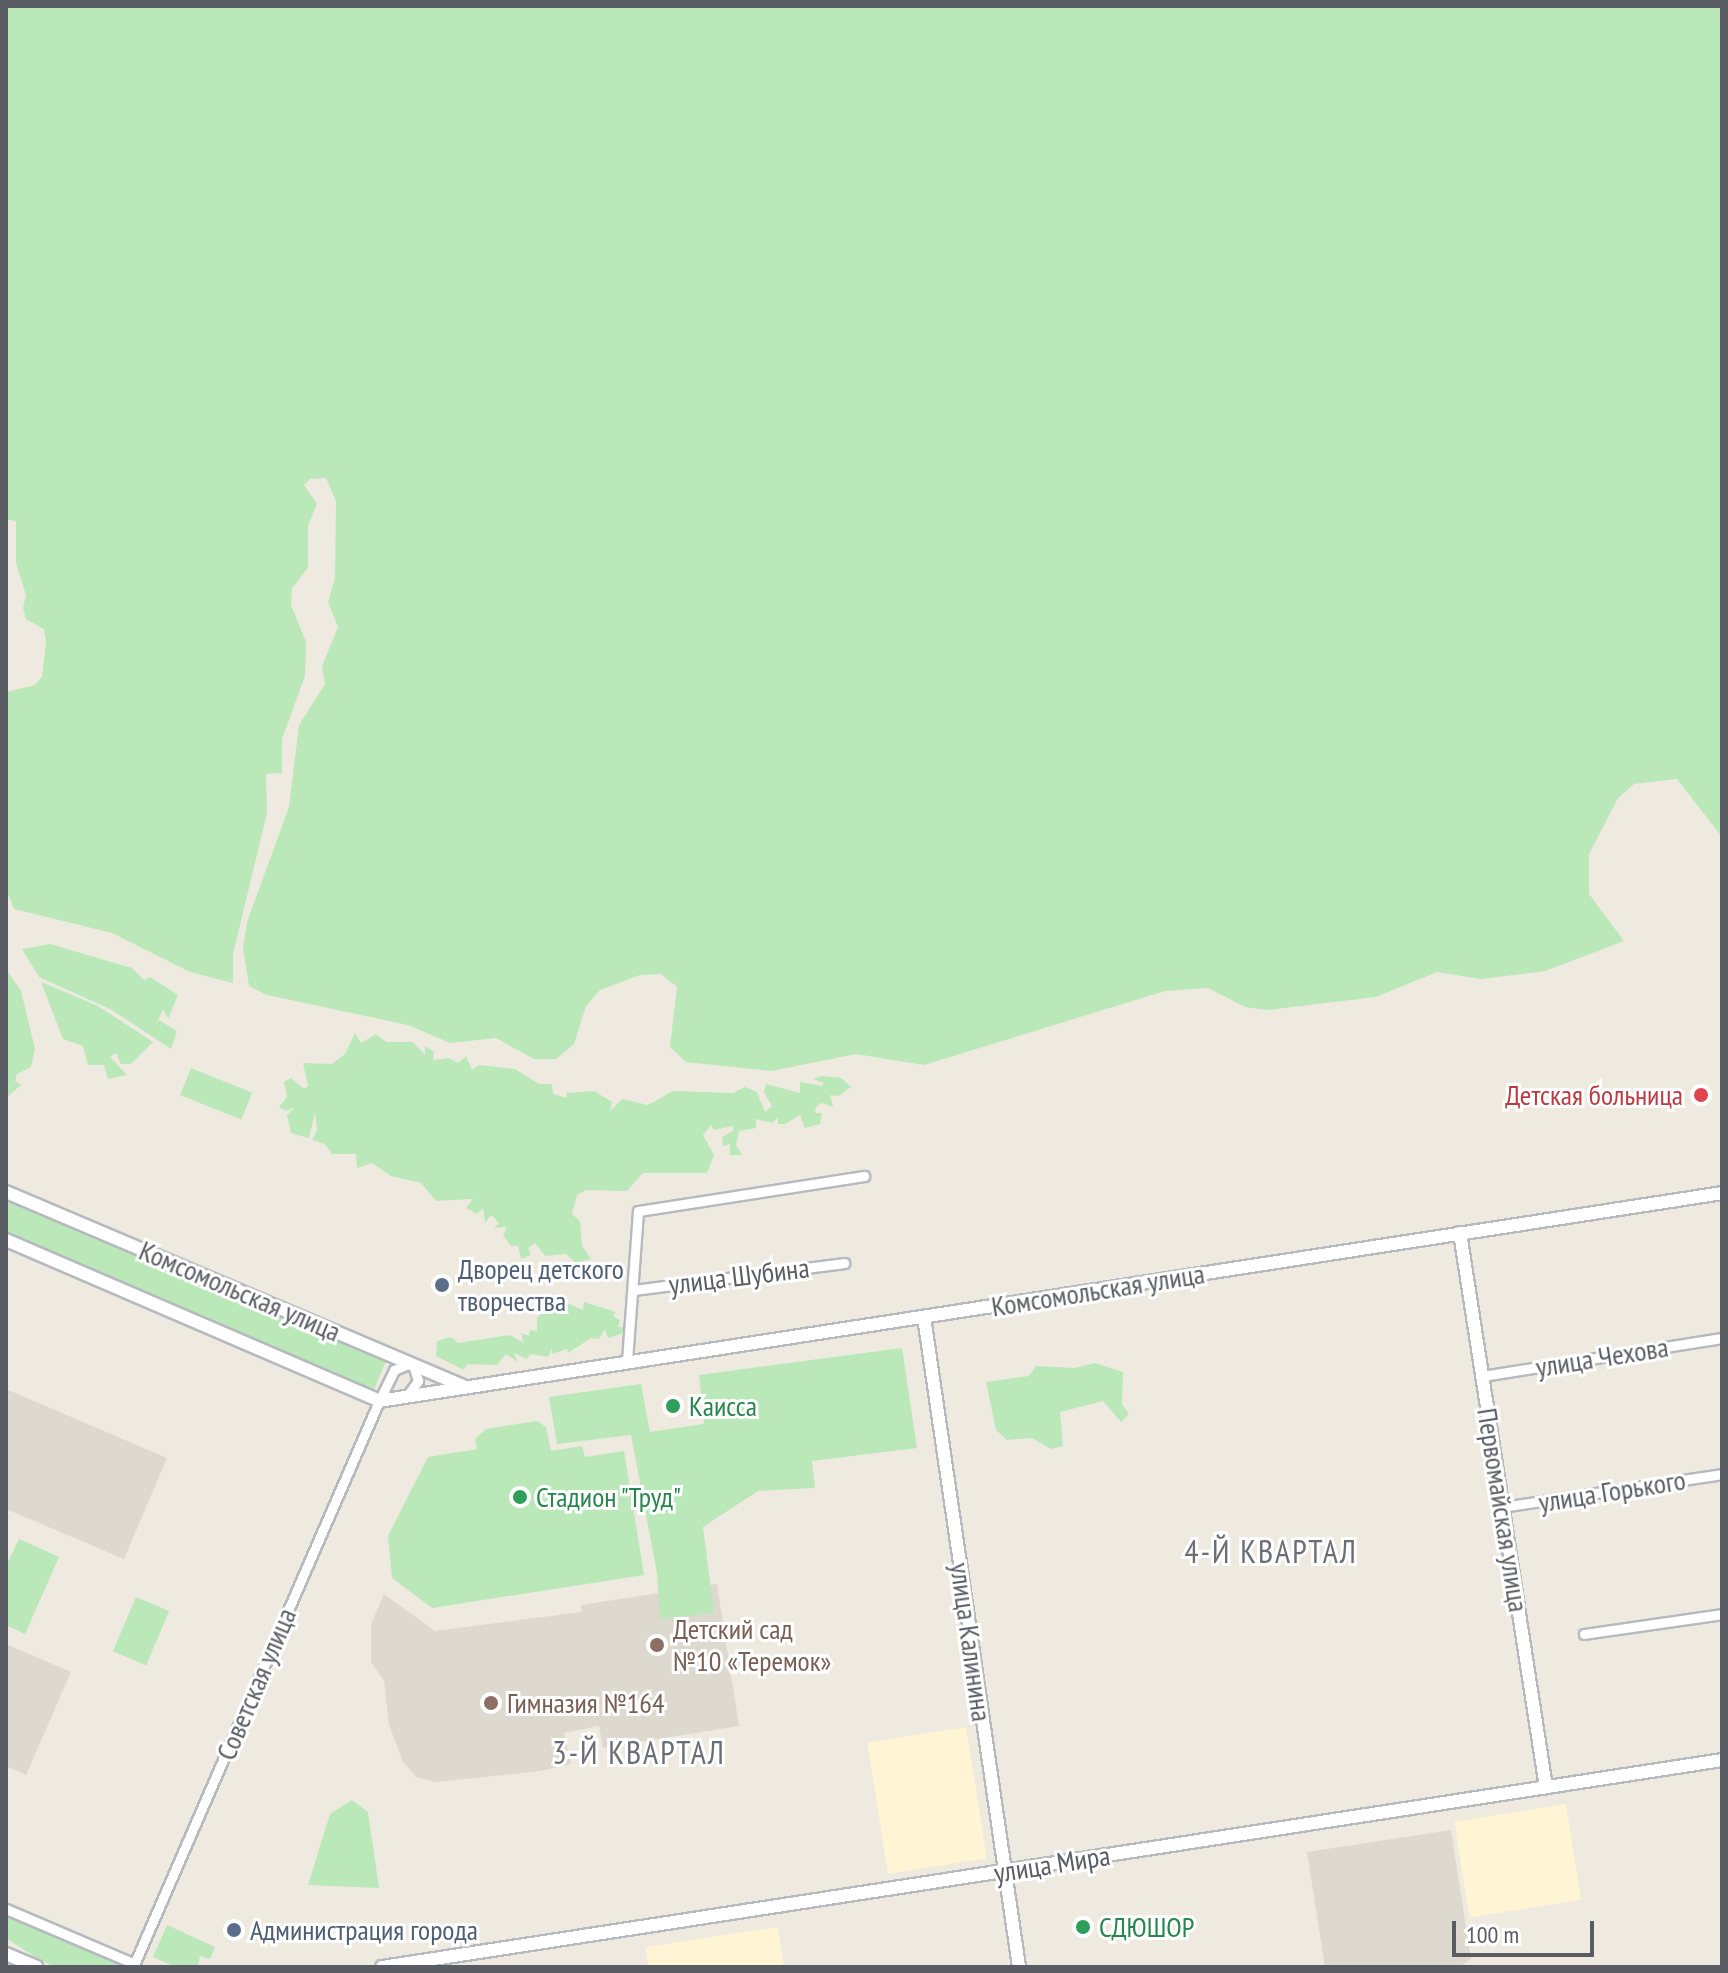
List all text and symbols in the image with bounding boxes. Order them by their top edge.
place label: Детская больница [1505,1078,1683,1112]
marker: Детская больница [1690,1084,1712,1106]
street label: Комсомольская улица [134,1233,346,1349]
street label: улица Шубина [667,1251,811,1301]
place label: Дворец детского творчества [458,1252,624,1318]
street label: Комсомольская улица [989,1257,1207,1323]
marker: Дворец детского творчества [433,1276,451,1294]
street label: улица Чехова [1533,1330,1671,1384]
place label: Каисса [689,1389,757,1423]
marker: Каисса [664,1397,682,1415]
street label: Первомайская улица [1470,1406,1536,1614]
street label: улица Горького [1536,1463,1688,1519]
place label: Стадион "Труд" [536,1480,683,1514]
marker: Стадион "Труд" [511,1488,529,1506]
district label: 4-Й КВАРТАЛ [1184,1532,1358,1570]
street label: улица Калинина [943,1561,999,1723]
street label: Советская улица [209,1603,303,1765]
place label: Детский сад №10 «Теремок» [673,1612,831,1678]
marker: Детский сад №10 «Теремок» [648,1636,666,1654]
place label: Гимназия №164 [507,1686,665,1720]
marker: Гимназия №164 [482,1694,500,1712]
district label: 3-Й КВАРТАЛ [552,1733,726,1771]
street label: улица Мира [992,1838,1112,1890]
scale bar [1456,1905,1598,1955]
place label: СДЮШОР [1099,1910,1194,1944]
place label: Администрация города [250,1913,478,1947]
marker: СДЮШОР [1074,1918,1092,1936]
text: 100 m [1466,1919,1519,1950]
marker: Администрация города [225,1921,243,1939]

